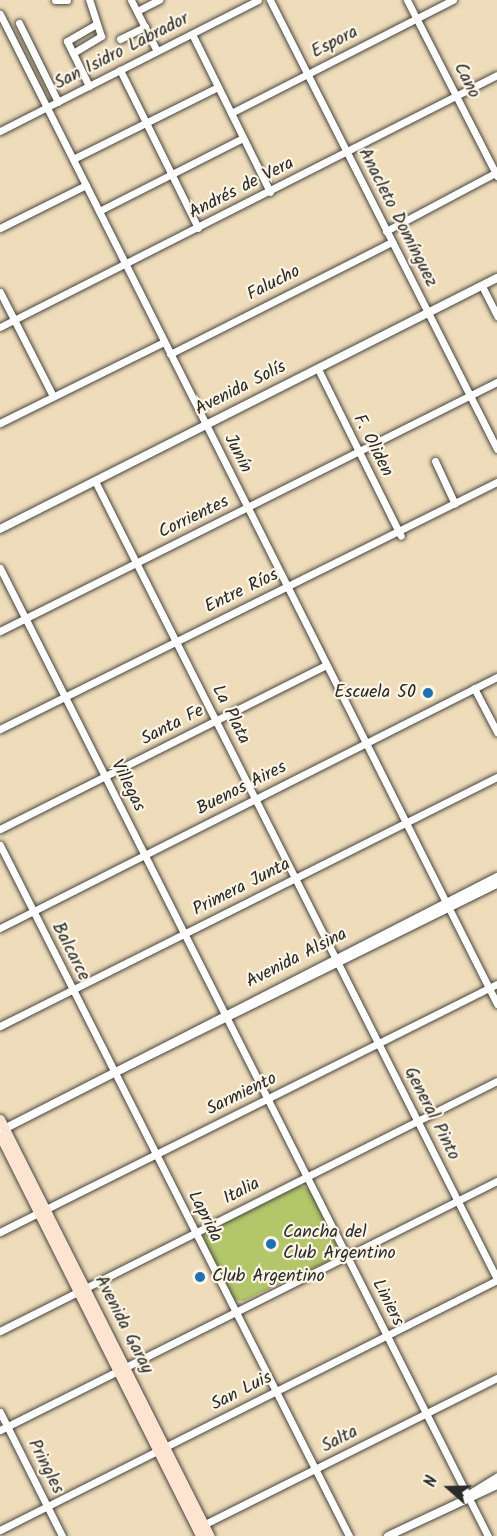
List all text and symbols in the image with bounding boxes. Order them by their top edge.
street label: San Isidro Labrador [51,9,193,95]
street label: Espora [308,22,362,64]
street label: Cano [448,60,484,102]
street label: Anacleto Domínguez [353,145,441,291]
street label: Andrés de Vera [186,153,298,225]
street label: Falucho [244,261,304,307]
street label: Avenida Solís [192,357,290,421]
street label: F. Oliden [347,411,397,481]
street label: Junín [218,431,256,477]
street label: Corrientes [155,492,233,544]
street label: Entre Ríos [202,565,282,619]
street label: La Plata [206,682,254,748]
place label: Escuela 50 [334,682,416,704]
marker: Escuela 50 [421,686,435,700]
street label: Santa Fe [138,701,208,751]
street label: Villegas [105,756,149,816]
street label: Buenos Aires [194,757,290,821]
street label: Primera Junta [190,854,294,922]
street label: Balcarce [46,919,94,985]
street label: Avenida Alsina [243,924,351,994]
street label: General Pinto [398,1064,464,1164]
street label: Sarmiento [203,1069,281,1121]
street label: Italia [220,1174,264,1210]
street label: Laprida [182,1188,226,1246]
place label: Cancha del Club Argentino [283,1223,396,1266]
marker: Cancha del Club Argentino [264,1237,278,1251]
place label: Club Argentino [212,1266,325,1288]
marker: Club Argentino [193,1270,207,1284]
street label: Avenida Garay [89,1272,157,1378]
street label: Liniers [366,1276,408,1330]
street label: San Luis [208,1368,276,1416]
street label: Salta [318,1422,362,1458]
street label: Pringles [22,1436,68,1498]
north arrow [419,1458,479,1518]
text: N [418,1473,445,1491]

